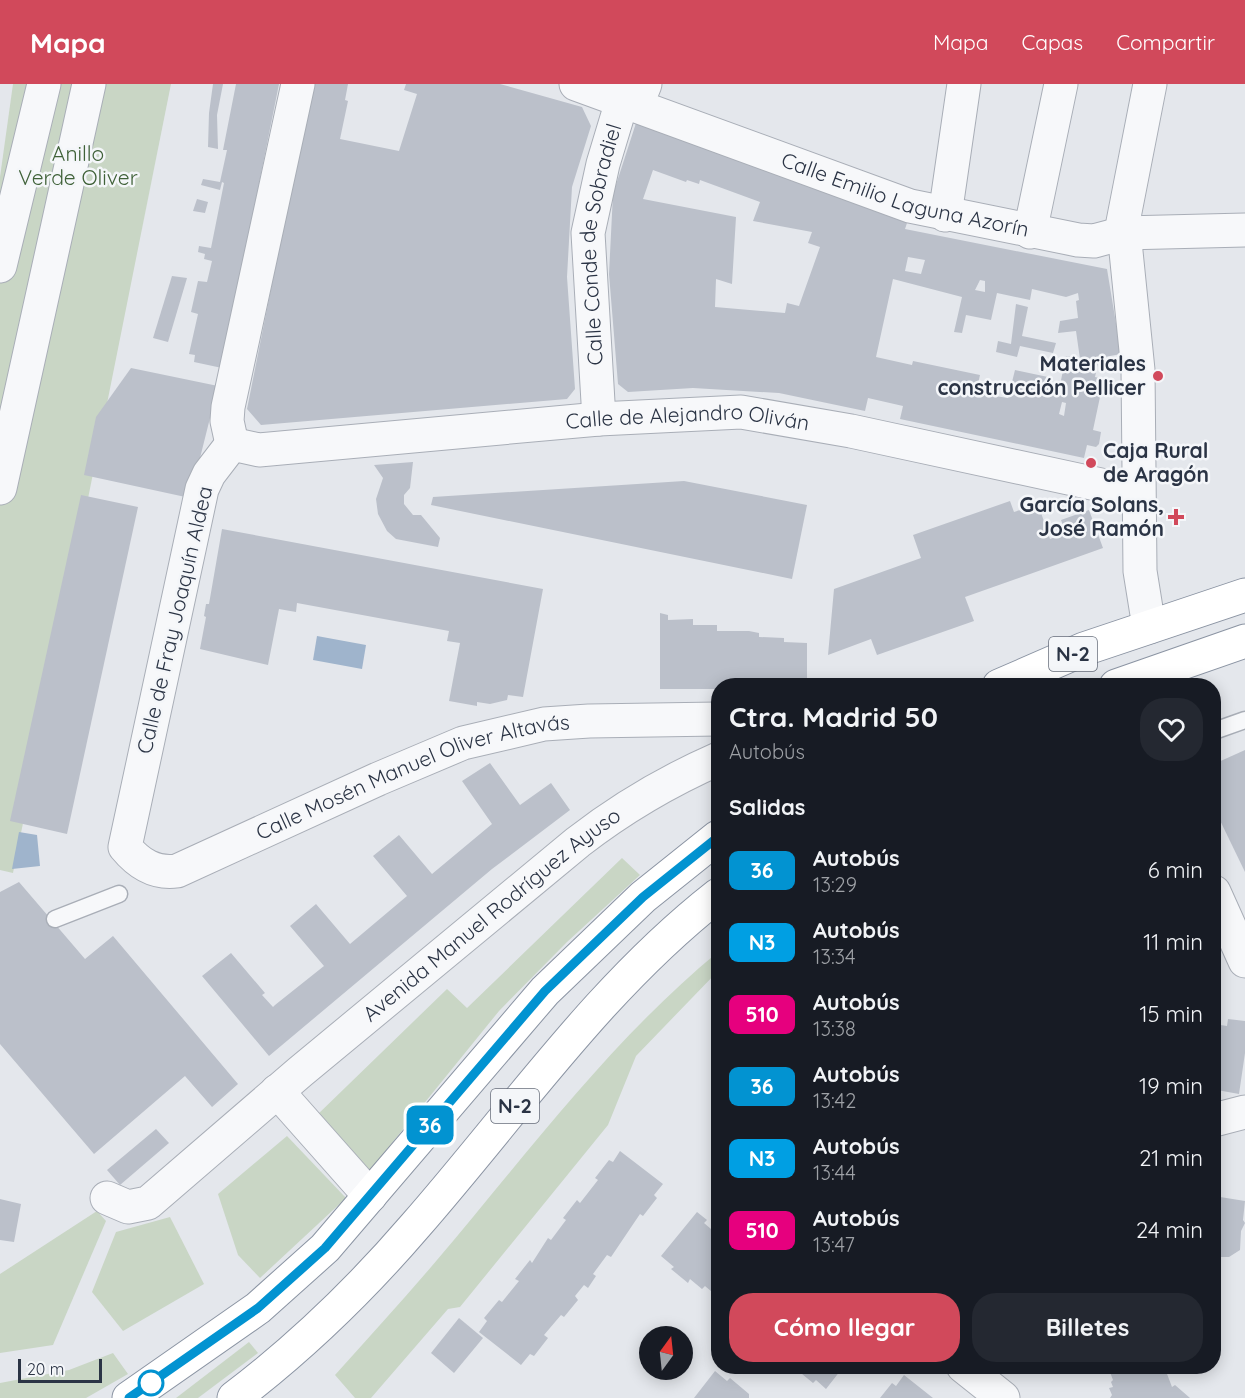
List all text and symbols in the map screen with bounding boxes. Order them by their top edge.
text: Mapa [30,25,106,60]
text: Mapa [933,29,988,55]
text: Capas [1021,29,1083,55]
text: Compartir [1116,29,1215,55]
street label: Calle Conde de Sobradiel [574,120,626,366]
park label: Anillo Verde Oliver [18,140,138,190]
street label: Calle Emilio Laguna Azorín [778,146,1031,242]
place label: Materiales construcción Pellicer [937,350,1146,400]
marker: Materiales construcción Pellicer [1151,369,1165,383]
street label: Calle de Alejandro Oliván [564,398,811,436]
place label: Caja Rural de Aragón [1103,437,1209,487]
marker: Caja Rural de Aragón [1084,456,1098,470]
street label: Calle de Fray Joaquín Aldea [131,483,217,756]
place label: García Solans, José Ramón [1019,491,1164,541]
marker: García Solans, José Ramón [1169,510,1183,524]
road number: N-2 [1049,637,1097,671]
button: heart [1140,698,1203,761]
text: Ctra. Madrid 50 [729,699,938,734]
street label: Calle Mosén Manuel Oliver Altavás [252,708,570,845]
text: Autobús [729,739,805,764]
text: Salidas [729,793,805,821]
street label: Avenida Manuel Rodríguez Ayuso [357,802,625,1027]
text: Autobús [813,844,900,872]
text: 6 min [1148,856,1203,884]
text: 36 [751,857,773,883]
text: 13:29 [813,872,857,897]
text: Autobús [813,916,900,944]
text: 11 min [1143,928,1203,956]
text: N3 [749,929,775,955]
text: 13:34 [813,944,856,969]
text: Autobús [813,988,900,1016]
text: 15 min [1139,1000,1203,1028]
text: 510 [745,1001,779,1027]
text: 13:38 [813,1016,856,1041]
text: Autobús [813,1060,900,1088]
text: 19 min [1139,1072,1203,1100]
text: 36 [751,1073,773,1099]
text: 13:42 [813,1088,856,1113]
road number: N-2 [491,1089,539,1123]
line badge: 36 [403,1106,457,1144]
text: 36 [419,1112,441,1138]
text: Autobús [813,1132,900,1160]
text: 21 min [1139,1144,1203,1172]
text: N3 [749,1145,775,1171]
text: 13:44 [813,1160,856,1185]
text: Autobús [813,1204,900,1232]
text: 24 min [1136,1216,1203,1244]
text: 510 [745,1217,779,1243]
text: 13:47 [813,1232,855,1257]
button: Cómo llegar [729,1293,960,1362]
button: Billetes [972,1293,1203,1362]
north arrow [639,1326,693,1380]
map controls [639,1326,693,1380]
scale bar [18,1356,102,1384]
text: 20 m [27,1359,64,1379]
unlabelled marker [138,1370,164,1396]

